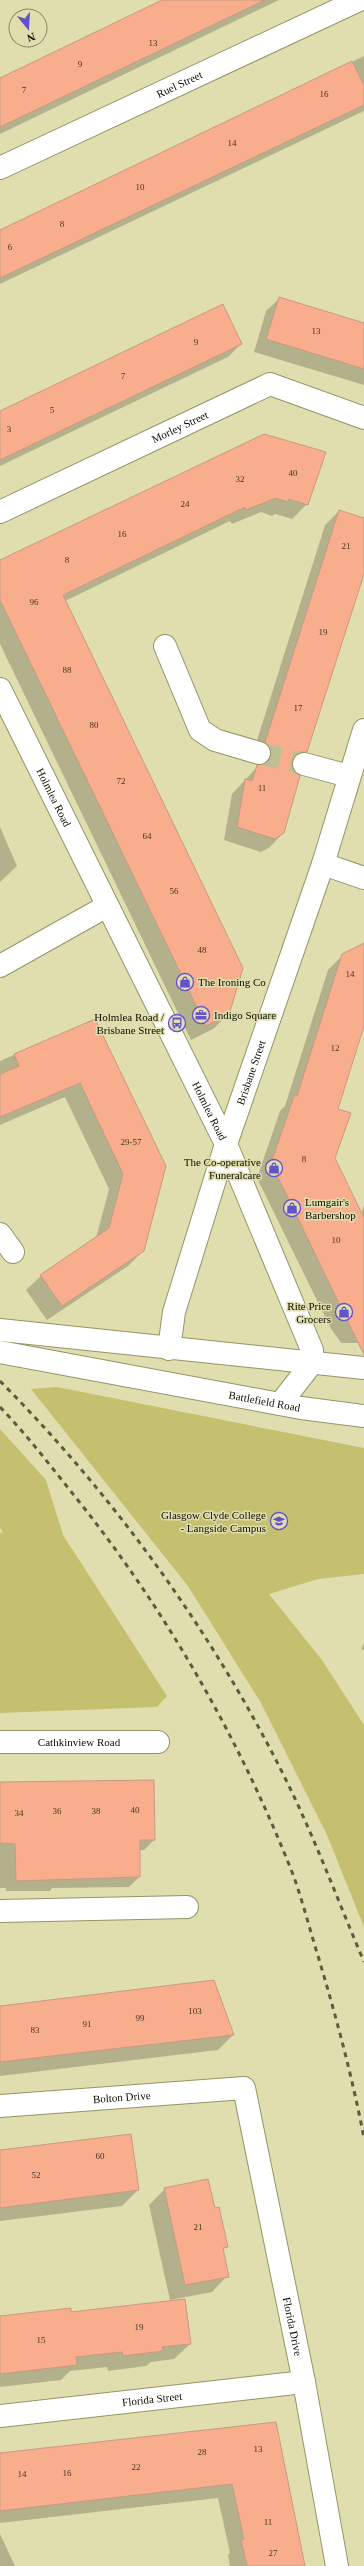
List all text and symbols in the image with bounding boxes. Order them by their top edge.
north arrow [8,8,48,48]
text: N [25,31,37,44]
house number: 13 [149,38,158,48]
house number: 9 [78,59,83,69]
street label: Ruel Street [154,68,204,100]
house number: 7 [22,85,27,95]
house number: 16 [320,89,329,99]
house number: 14 [228,138,237,148]
house number: 10 [136,182,145,192]
house number: 8 [60,219,65,229]
house number: 6 [8,242,13,252]
house number: 13 [312,326,321,336]
house number: 9 [194,337,199,347]
house number: 7 [121,371,126,381]
house number: 5 [50,405,55,415]
street label: Morley Street [150,408,210,445]
house number: 3 [7,424,12,434]
house number: 40 [289,468,298,478]
house number: 32 [236,474,245,484]
house number: 24 [181,499,190,509]
house number: 16 [118,529,127,539]
house number: 21 [342,541,351,551]
house number: 8 [65,555,70,565]
house number: 96 [30,597,39,607]
house number: 19 [319,627,328,637]
house number: 88 [63,665,72,675]
house number: 17 [294,703,303,713]
house number: 80 [90,720,99,730]
street label: Holmlea Road [34,766,74,829]
house number: 72 [117,776,126,786]
house number: 11 [258,783,266,793]
house number: 64 [143,831,152,841]
house number: 56 [170,886,179,896]
house number: 48 [198,945,207,955]
house number: 14 [346,969,355,979]
shop icon: The Ironing Co [175,972,195,992]
place label: The Ironing Co [198,976,266,988]
office icon: Indigo Square [191,1005,211,1025]
place label: Indigo Square [214,1009,276,1021]
place label: Holmlea Road / Brisbane Street [94,1011,165,1036]
bus stop icon: Holmlea Road / Brisbane Street [167,1013,187,1033]
street label: Brisbane Street [234,1038,268,1106]
house number: 12 [331,1043,340,1053]
street label: Holmlea Road [190,1080,229,1143]
house number: 29-57 [121,1137,142,1147]
house number: 8 [302,1154,307,1164]
place label: The Co-operative Funeralcare [184,1156,261,1181]
shop icon: The Co-operative Funeralcare [264,1158,284,1178]
place label: Lumgair's Barbershop [305,1196,356,1221]
shop icon: Lumgair's Barbershop [282,1198,302,1218]
house number: 10 [332,1235,341,1245]
place label: Rite Price Grocers [287,1300,331,1325]
shop icon: Rite Price Grocers [334,1302,354,1322]
street label: Battlefield Road [228,1389,302,1414]
place label: Glasgow Clyde College - Langside Campus [161,1509,266,1534]
school or university icon: Glasgow Clyde College - Langside Campus [269,1511,289,1531]
street label: Cathkinview Road [38,1736,121,1748]
house number: 40 [131,1805,140,1815]
house number: 36 [53,1806,62,1816]
house number: 38 [92,1806,101,1816]
house number: 34 [15,1808,24,1818]
house number: 103 [188,2006,202,2016]
house number: 99 [136,2013,145,2023]
house number: 91 [83,2019,92,2029]
house number: 83 [31,2025,40,2035]
street label: Bolton Drive [92,2089,151,2105]
house number: 60 [96,2151,105,2161]
house number: 52 [32,2170,41,2180]
house number: 21 [194,2222,203,2232]
street label: Florida Drive [281,2296,305,2357]
house number: 19 [135,2322,144,2332]
house number: 15 [37,2335,46,2345]
street label: Florida Street [121,2390,183,2408]
house number: 13 [254,2444,263,2454]
house number: 28 [198,2447,207,2457]
house number: 22 [132,2462,141,2472]
house number: 16 [63,2468,72,2478]
house number: 14 [18,2469,27,2479]
house number: 11 [264,2517,272,2527]
house number: 27 [269,2548,278,2558]

